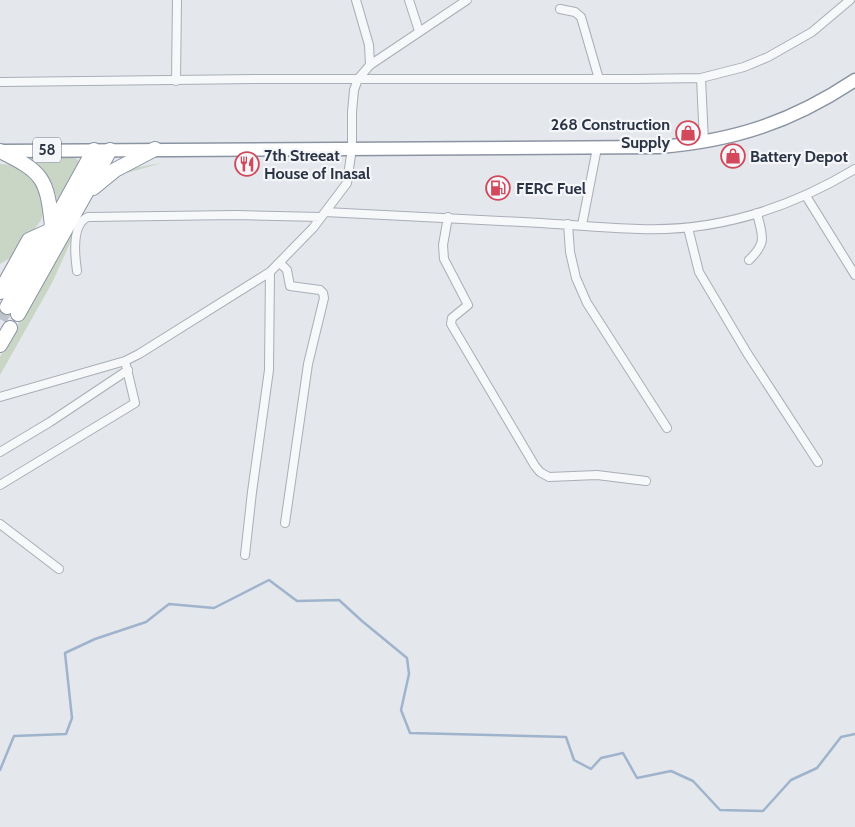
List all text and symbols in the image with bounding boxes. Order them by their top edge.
place label: 268 Construction Supply [551,115,670,152]
shop icon: 268 Construction Supply [675,120,701,146]
road number: 58 [33,138,61,162]
shop icon: Battery Depot [720,143,746,169]
place label: 7th Streeat House of Inasal [264,146,370,183]
place label: Battery Depot [750,147,848,166]
restaurant icon: 7th Streeat House of Inasal [234,151,260,177]
fuel station icon: FERC Fuel [485,175,511,201]
place label: FERC Fuel [516,179,586,198]

